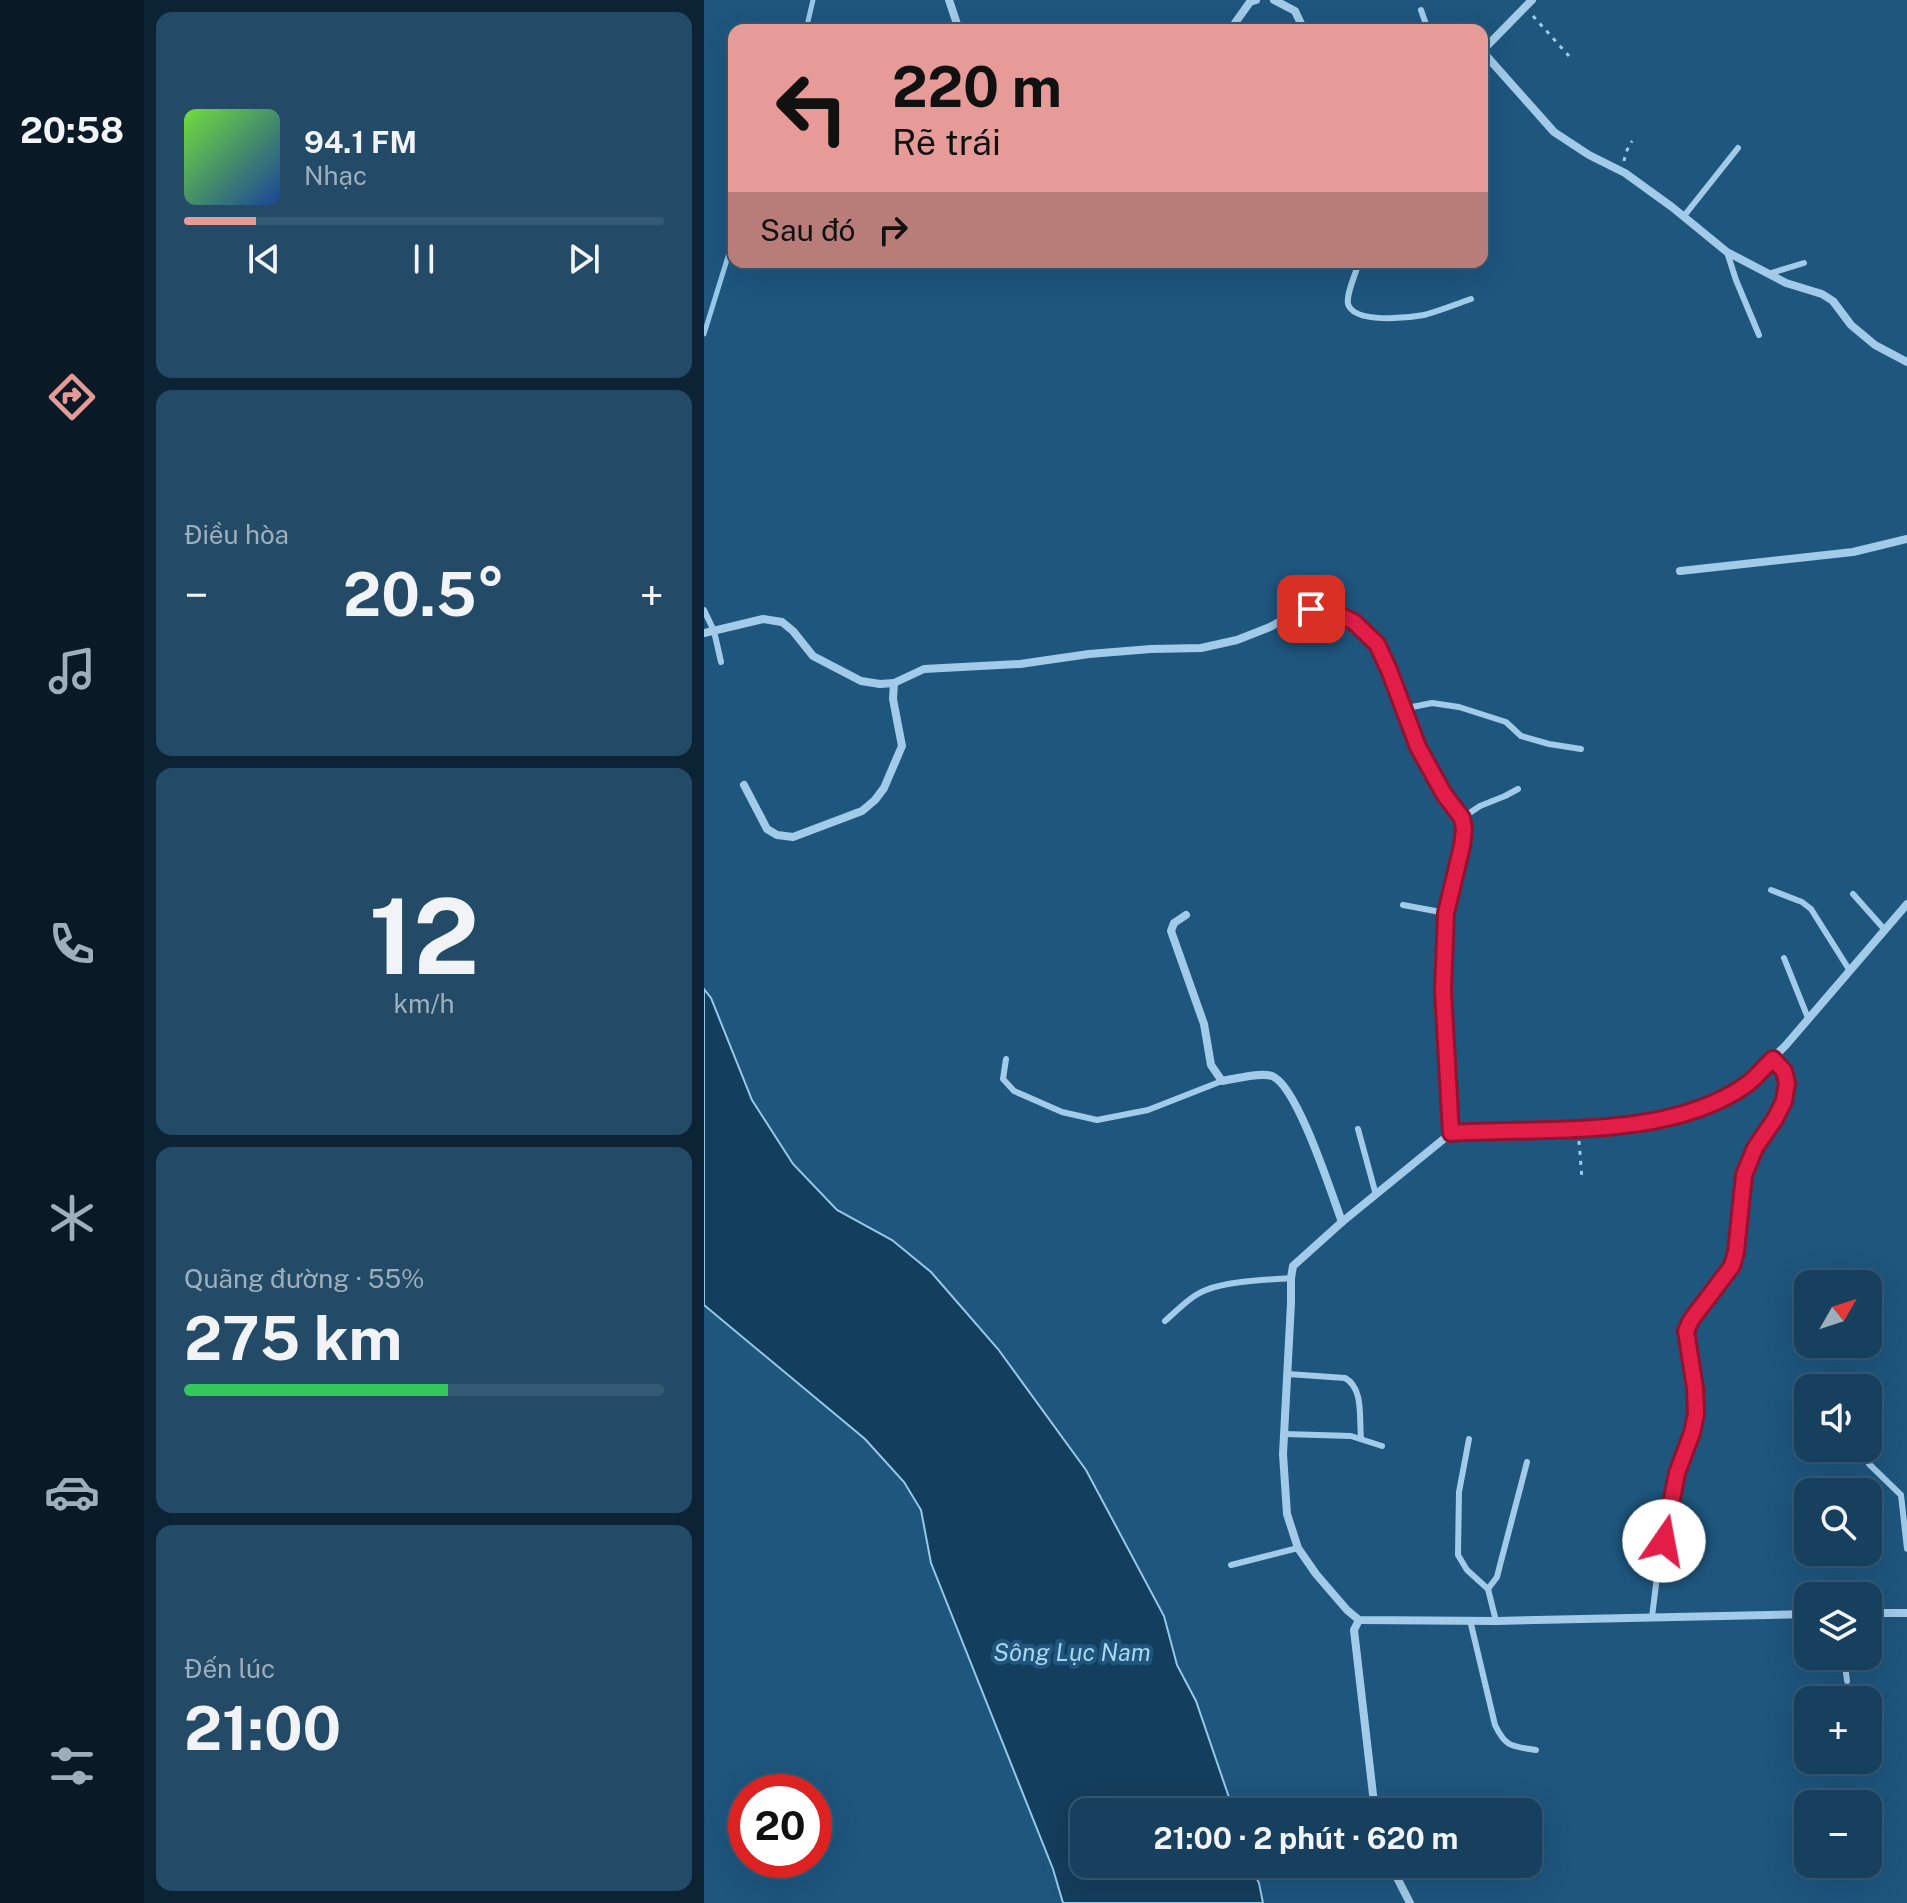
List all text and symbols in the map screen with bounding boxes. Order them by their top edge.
text: 220 m [892,54,1062,120]
icon: left [760,56,864,160]
text: 20:58 [20,109,124,151]
text: Rẽ trái [892,121,1001,163]
text: 94.1 FM [304,124,417,160]
text: Nhạc [304,160,367,191]
icon: right [871,208,915,252]
text: Sau đó [760,212,855,248]
icon: previous [242,237,286,281]
icon: pause [402,237,446,281]
icon: next [562,237,606,281]
icon: directions [44,369,100,425]
text: Điều hòa [184,519,289,550]
text: 20.5° [343,559,505,630]
text: − [184,569,208,621]
text: + [640,569,664,621]
pin [1277,575,1345,643]
icon: arrive [1289,587,1333,631]
icon: music [44,643,100,699]
text: 12 [369,875,479,997]
icon: phone [44,916,100,972]
text: km/h [393,988,455,1019]
icon: climate [44,1190,100,1246]
text: Quãng đường · 55% [184,1263,425,1294]
north arrow [1794,1270,1882,1358]
map controls [1794,1270,1882,1878]
text: 275 km [184,1303,402,1374]
button: sound [1794,1374,1882,1462]
icon: car [44,1464,100,1520]
button: search [1794,1478,1882,1566]
position arrow [1622,1499,1706,1583]
button: layers [1794,1582,1882,1670]
water label: Sông Lục Nam [993,1638,1151,1666]
text: Đến lúc [184,1653,275,1684]
button: + [1794,1686,1882,1774]
text: 21:00 [184,1693,341,1764]
icon: filters [44,1738,100,1794]
speed limit sign: 20 [728,1774,832,1878]
button: − [1794,1790,1882,1878]
text: 21:00 · 2 phút · 620 m [1154,1820,1458,1856]

